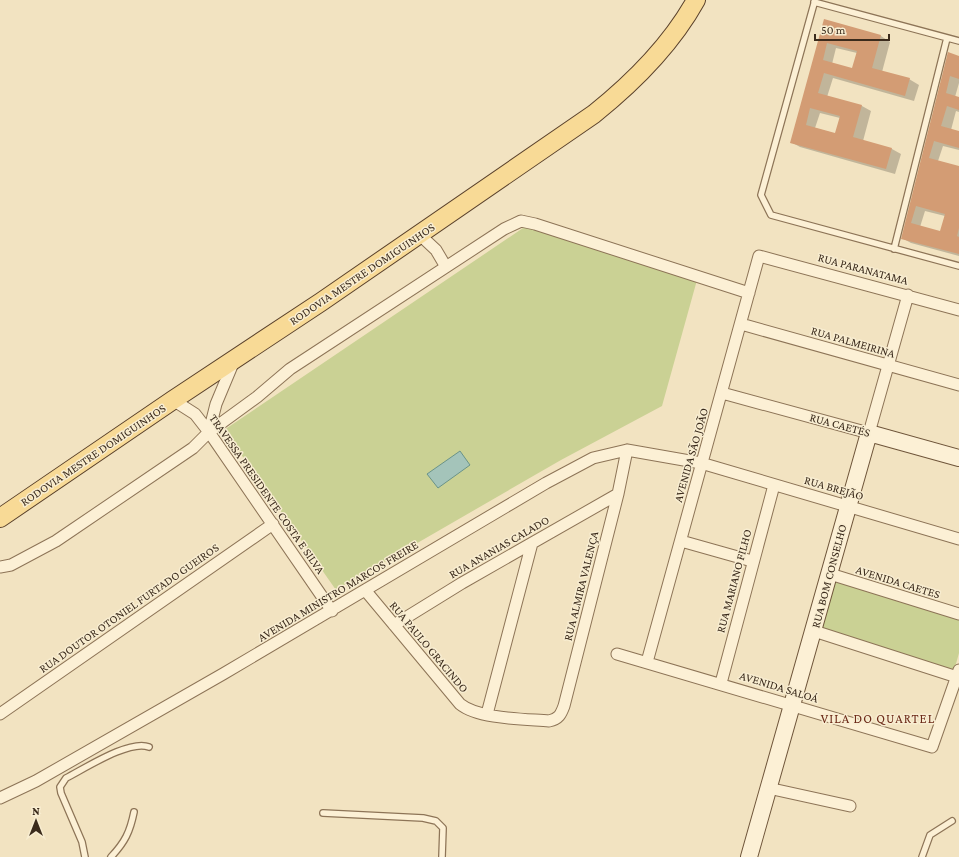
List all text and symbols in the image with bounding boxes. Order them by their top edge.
scale bar [815,16,889,42]
text: 50 m [821,23,846,37]
street label: RODOVIA MESTRE DOMIGUINHOS [287,220,438,328]
street label: RUA PARANATAMA [816,250,910,288]
street label: RUA PALMEIRINA [809,323,897,361]
street label: RODOVIA MESTRE DOMIGUINHOS [18,401,169,509]
street label: AVENIDA SÃO JOÃO [671,406,711,504]
street label: RUA CAETÉS [808,410,872,440]
street label: TRAVESSA PRESIDENTE COSTA E SILVA [206,411,328,577]
street label: RUA BREJÃO [803,473,865,503]
street label: RUA ANANIAS CALADO [446,513,552,581]
street label: RUA BOM CONSELHO [808,523,850,629]
street label: RUA MARIANO FILHO [713,528,755,634]
street label: RUA ALMIRA VALENÇA [561,530,601,642]
street label: AVENIDA MINISTRO MARCOS FREIRE [255,537,421,645]
street label: RUA DOUTOR OTONIEL FURTADO GUEIROS [37,540,222,676]
street label: AVENIDA CAETES [854,563,942,602]
street label: RUA PAULO GRACINDO [387,599,471,695]
street label: AVENIDA SALOÁ [738,668,820,706]
district label: VILA DO QUARTEL [821,711,935,726]
north arrow [16,801,56,841]
text: N [32,805,40,817]

